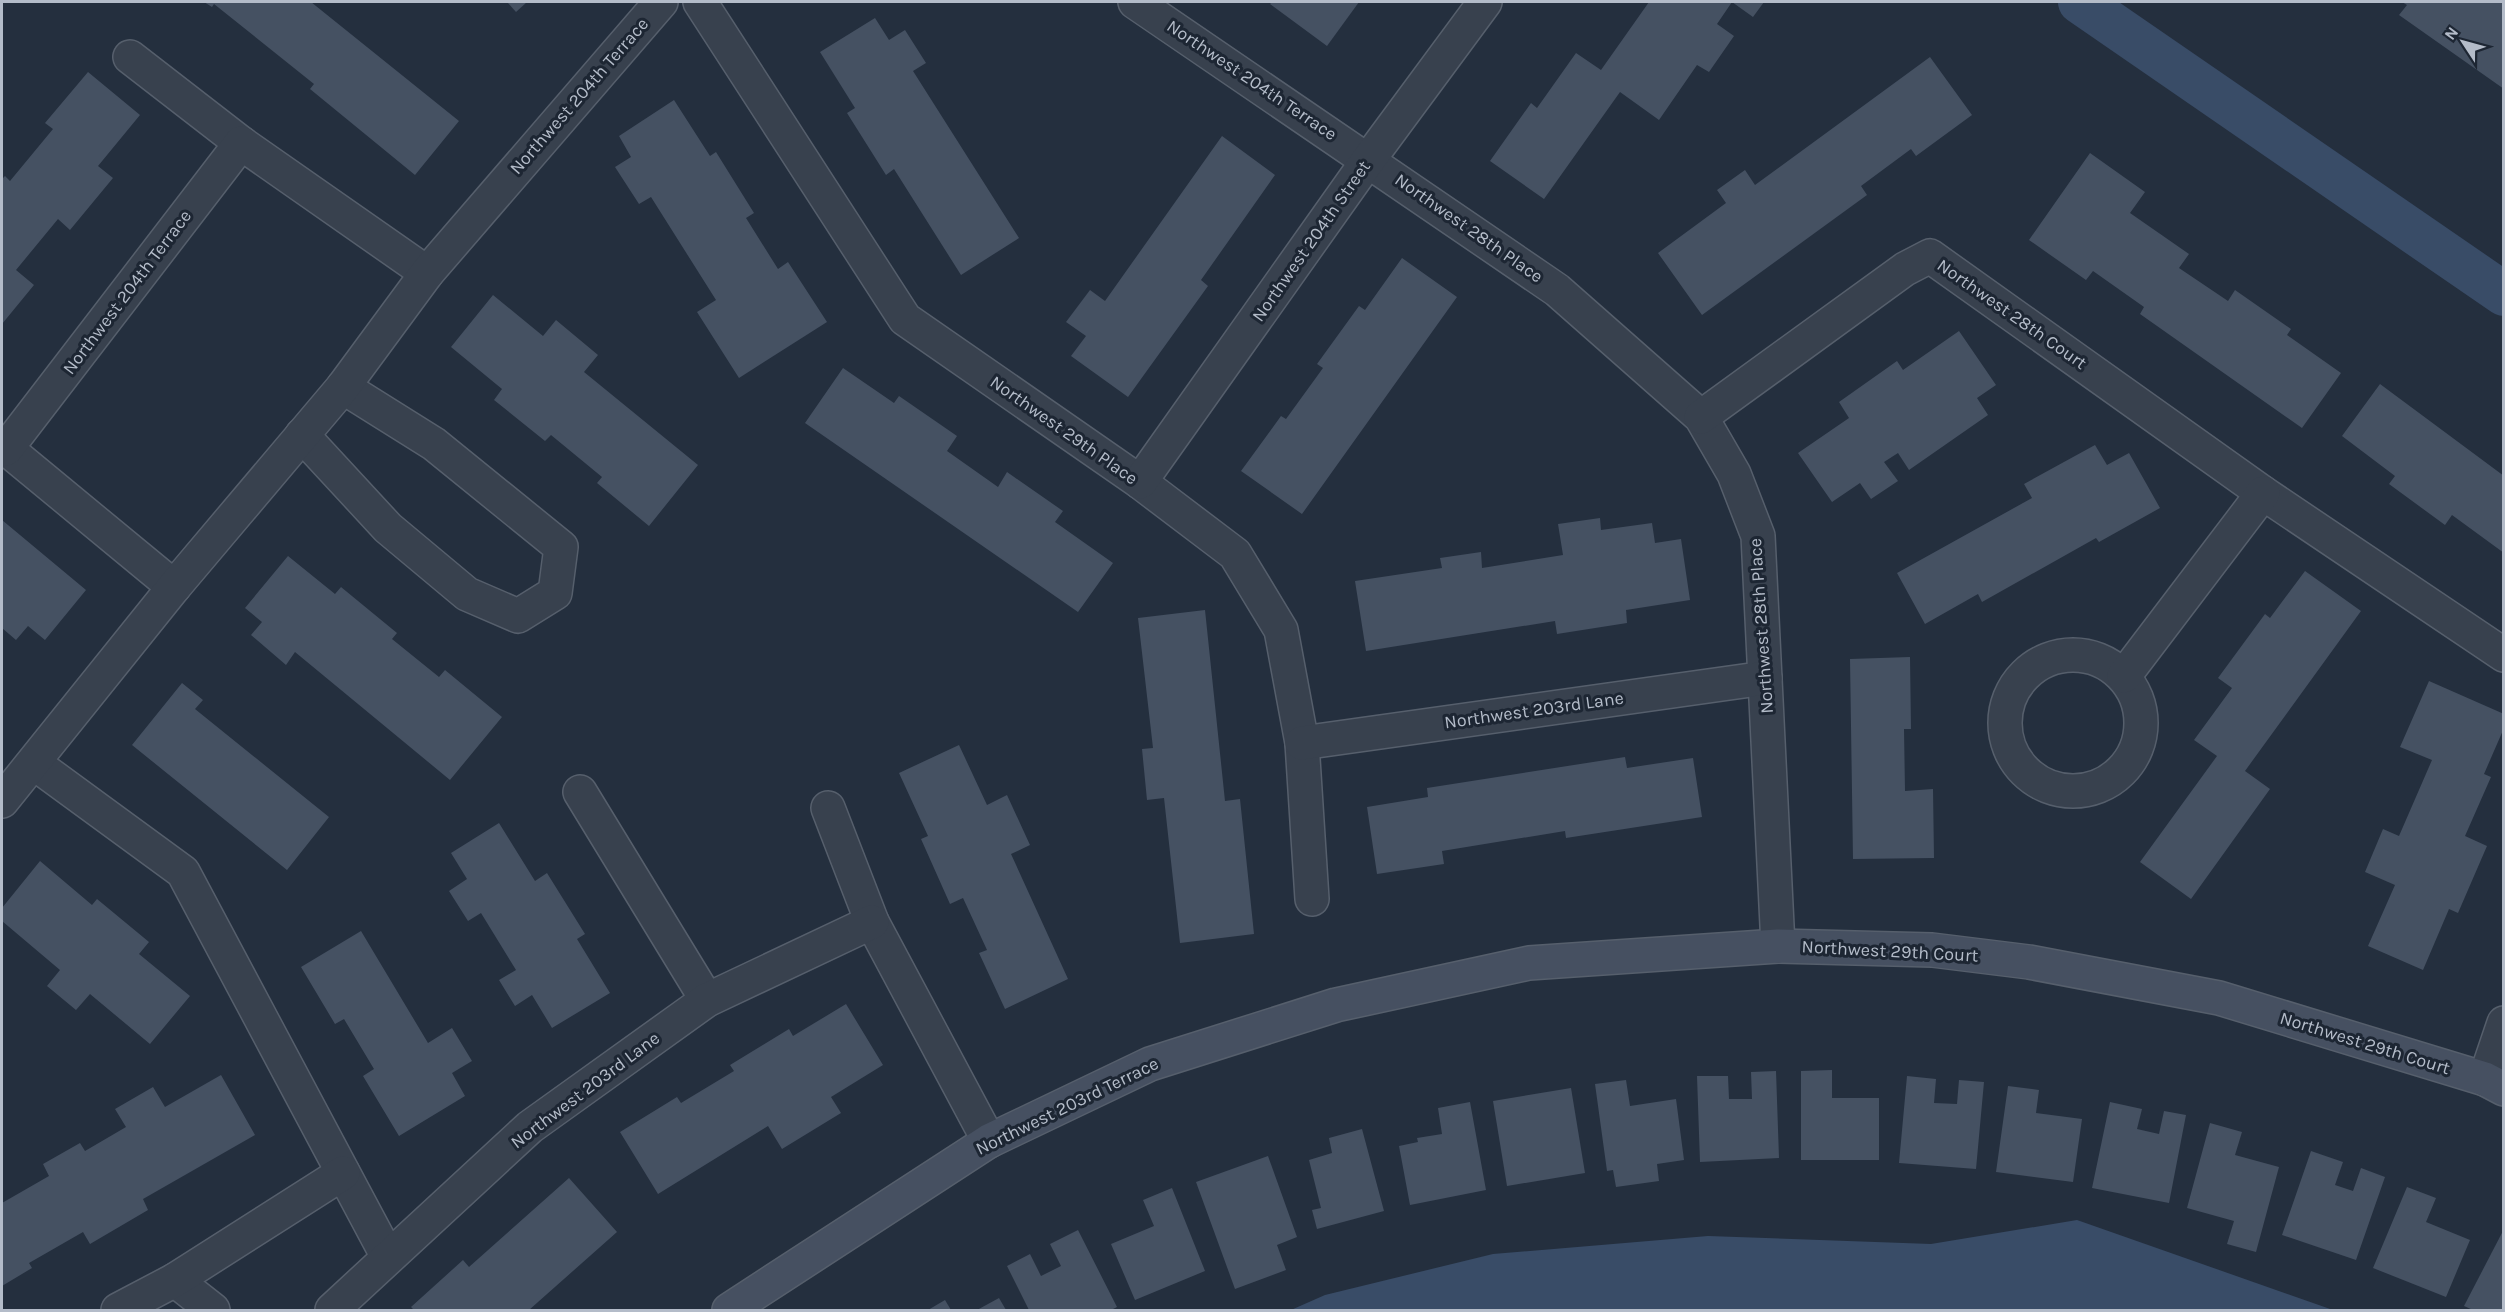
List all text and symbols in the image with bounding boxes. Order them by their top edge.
north arrow [2433,12,2493,72]
street label: Northwest 204th Terrace [505,13,653,179]
street label: Northwest 204th Terrace [1163,15,1341,145]
text: N [2440,23,2462,44]
street label: Northwest 204th Street [1247,156,1375,326]
street label: Northwest 28th Place [1391,169,1547,287]
street label: Northwest 204th Terrace [58,205,196,379]
street label: Northwest 28th Court [1933,254,2091,374]
street label: Northwest 29th Place [986,371,1142,489]
street label: Northwest 28th Place [1744,537,1778,715]
street label: Northwest 203rd Lane [1443,687,1625,733]
street label: Northwest 29th Court [1801,935,1979,967]
street label: Northwest 29th Court [2277,1007,2453,1079]
street label: Northwest 203rd Lane [506,1027,664,1153]
street label: Northwest 203rd Terrace [972,1052,1162,1160]

